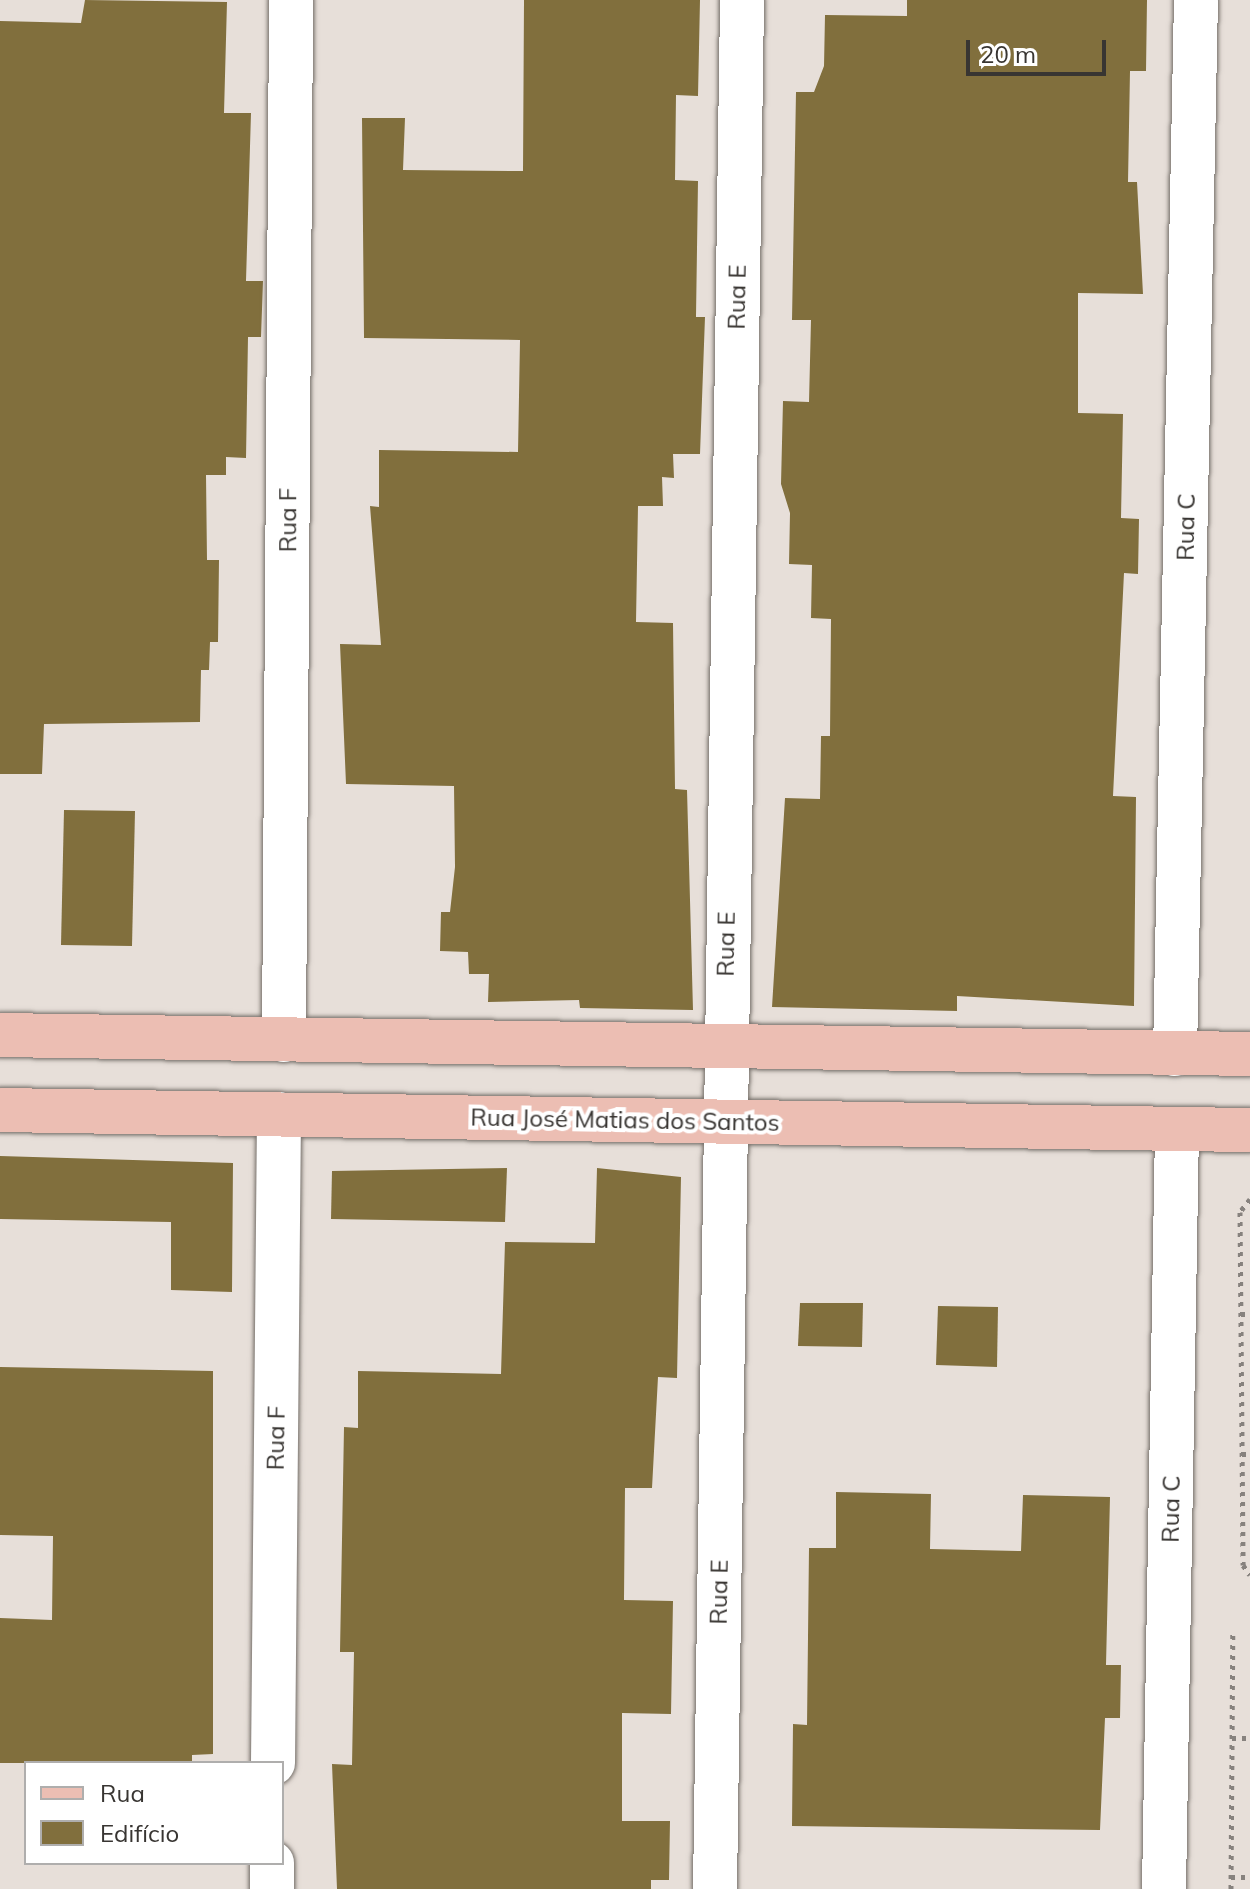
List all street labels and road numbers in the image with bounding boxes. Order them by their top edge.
street label: Rua E [722,264,752,330]
street label: Rua F [274,488,302,552]
street label: Rua C [1171,493,1201,561]
street label: Rua E [711,911,741,977]
street label: Rua José Matias dos Santos [470,1103,780,1137]
street label: Rua F [261,1405,291,1471]
street label: Rua C [1156,1475,1186,1543]
street label: Rua E [704,1559,734,1625]

